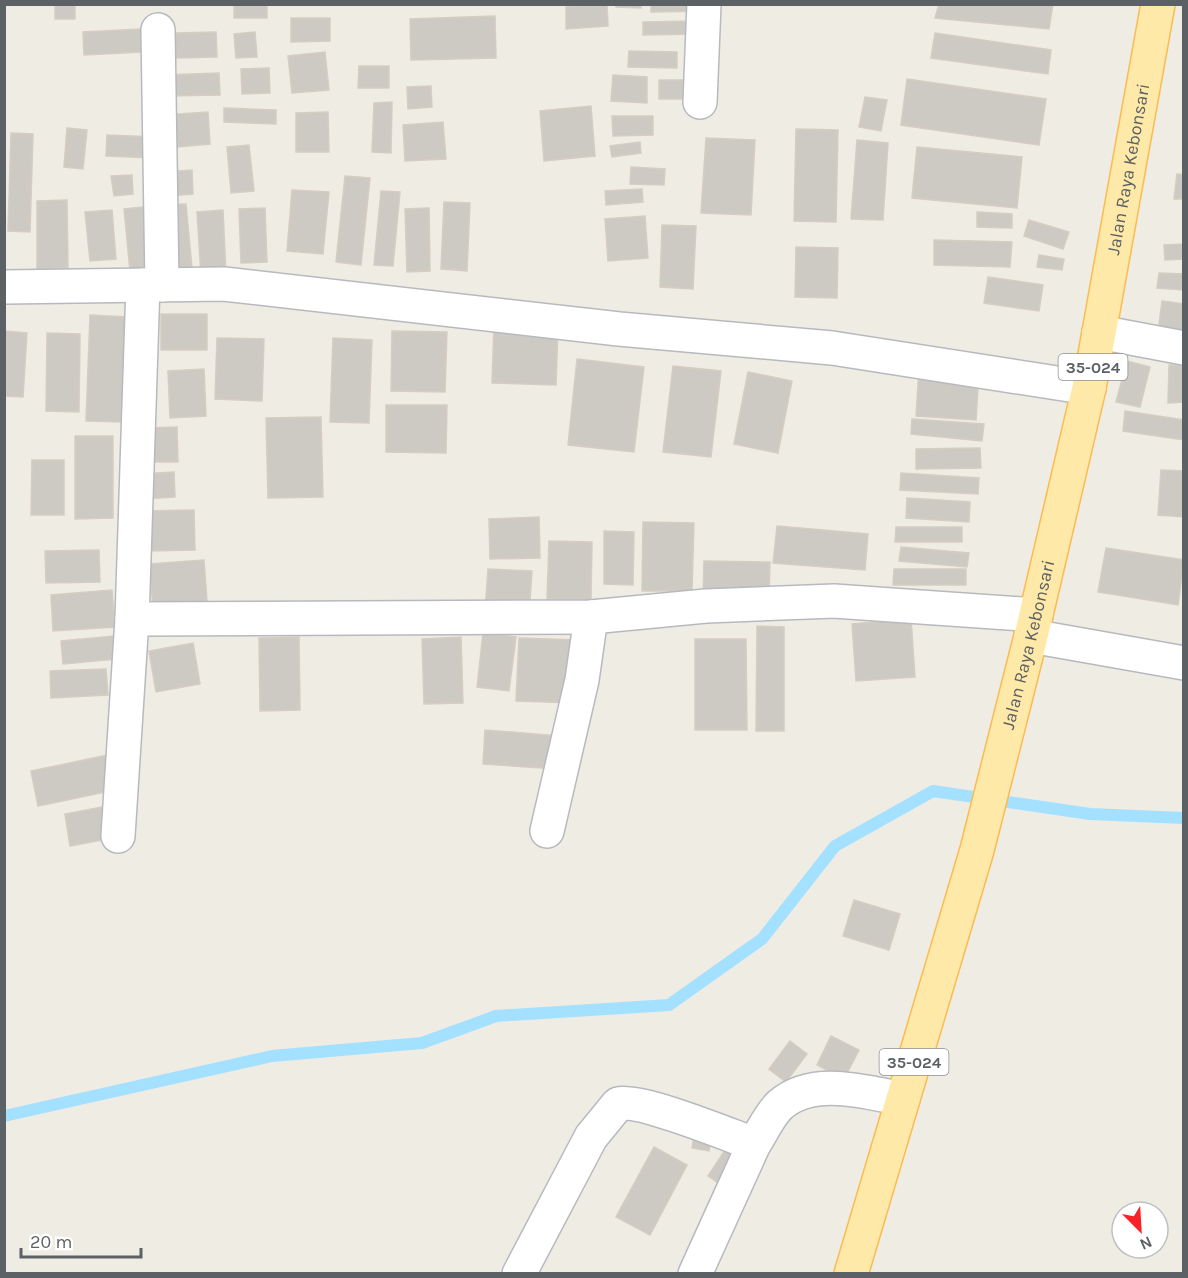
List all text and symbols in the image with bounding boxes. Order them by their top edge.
street label: Jalan Raya Kebonsari [1102,82,1154,257]
road number: 35-024 [1058,354,1128,380]
street label: Jalan Raya Kebonsari [997,558,1059,732]
road number: 35-024 [880,1049,948,1075]
north arrow [1110,1200,1170,1260]
scale bar [21,1221,141,1259]
text: 20 m [30,1231,72,1253]
text: N [1137,1232,1155,1254]

